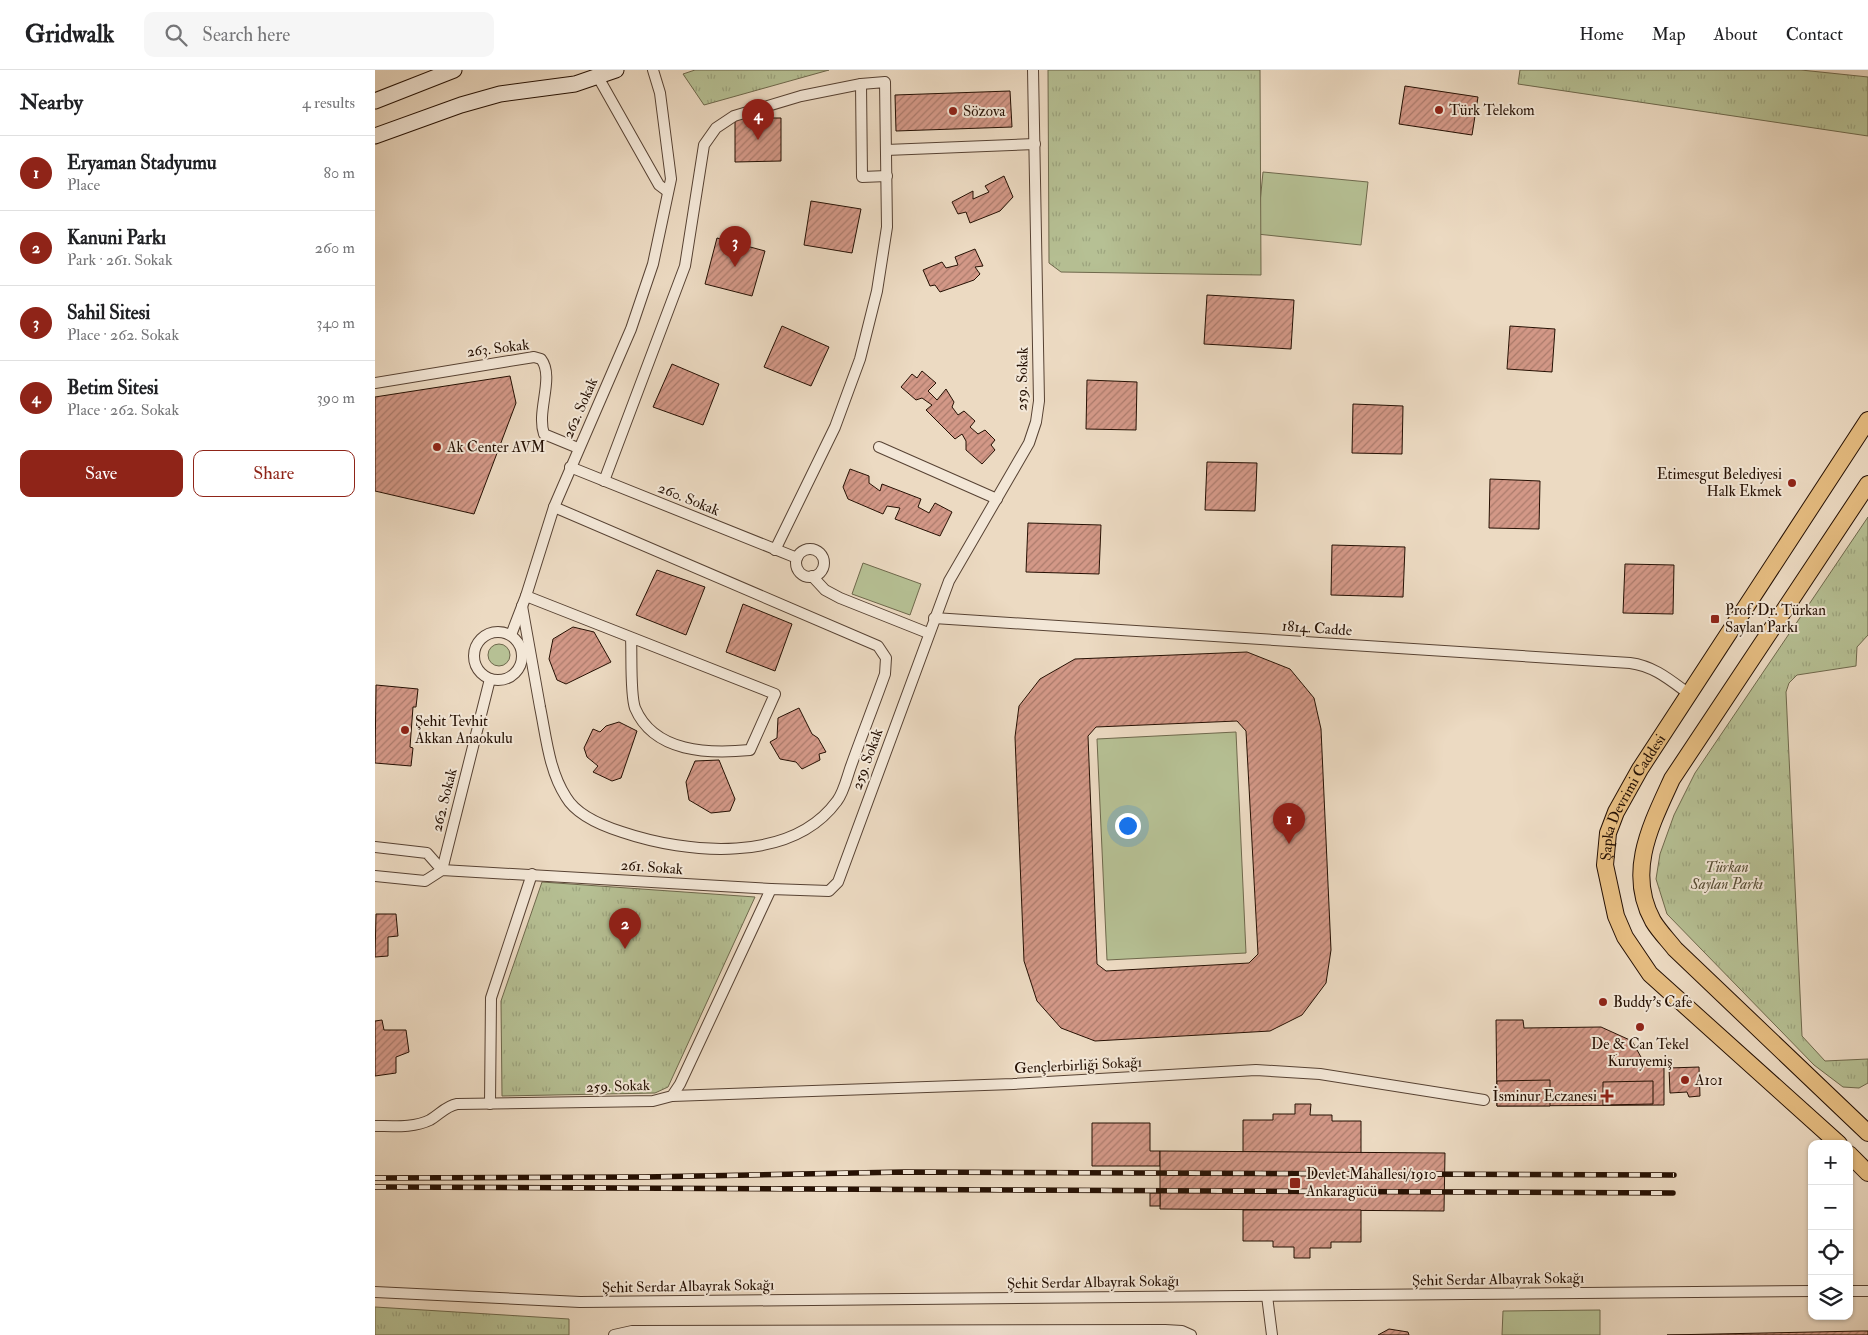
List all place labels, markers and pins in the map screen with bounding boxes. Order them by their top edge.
pin: 4 [742,99,774,140]
place label: Türk Telekom [1449,101,1535,120]
place label: Sözova [963,102,1006,121]
marker: Türk Telekom [1433,104,1445,116]
marker: Sözova [947,105,959,117]
pin: 3 [719,226,751,267]
place label: Ak Center AVM [446,438,545,457]
marker: Ak Center AVM [431,441,443,453]
place label: Etimesgut Belediyesi Halk Ekmek [1657,465,1782,501]
marker: Etimesgut Belediyesi Halk Ekmek [1786,477,1798,489]
place label: Prof. Dr. Türkan Saylan Parkı [1725,601,1826,637]
marker: Prof. Dr. Türkan Saylan Parkı [1709,613,1721,625]
place label: Şehit Tevhit Akkan Anaokulu [414,712,513,748]
marker: Şehit Tevhit Akkan Anaokulu [399,724,411,736]
pin: 1 [1273,803,1305,844]
pin: 2 [609,908,641,949]
place label: Buddy's Cafe [1613,993,1692,1012]
marker: Buddy's Cafe [1597,996,1609,1008]
marker: De & Can Tekel Kuruyemiş [1634,1021,1646,1033]
place label: De & Can Tekel Kuruyemiş [1591,1035,1689,1071]
place label: A101 [1694,1071,1723,1090]
marker: A101 [1679,1074,1691,1086]
place label: İsminur Eczanesi [1493,1086,1597,1106]
marker: İsminur Eczanesi [1601,1090,1613,1102]
place label: Devlet Mahallesi/1910 Ankaragücü [1305,1165,1436,1201]
marker: Devlet Mahallesi/1910 Ankaragücü [1288,1176,1302,1190]

